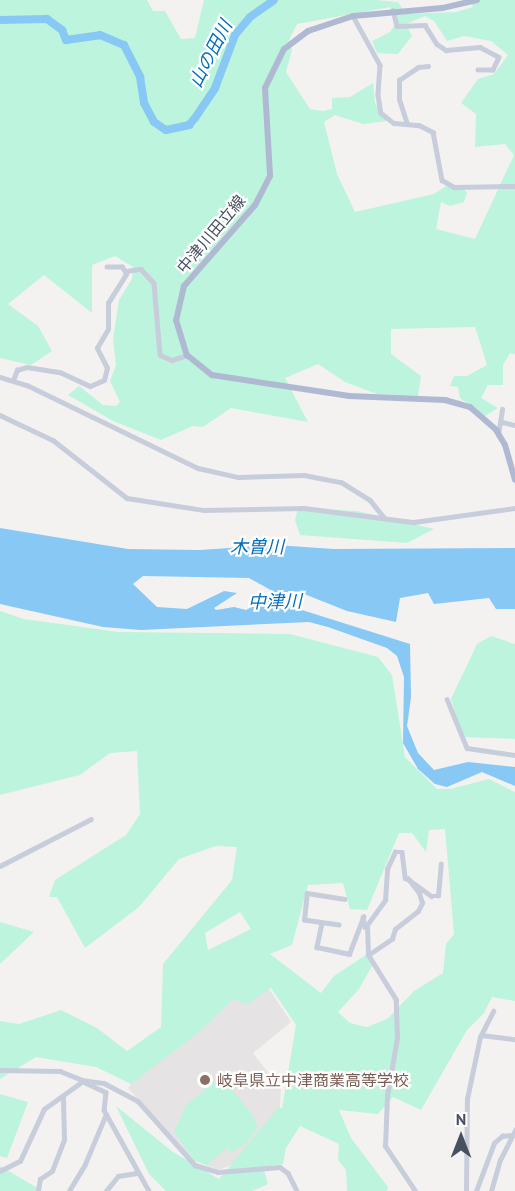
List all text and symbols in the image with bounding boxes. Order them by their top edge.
water label: 山の田川 [185,17,237,91]
street label: 中津川田立線 [173,191,249,277]
water label: 木曽川 [230,536,284,558]
water label: 中津川 [248,591,302,613]
place label: 岐阜県立中津商業高等学校 [217,1070,409,1090]
marker: 岐阜県立中津商業高等学校 [198,1073,212,1087]
north arrow [431,1107,491,1167]
text: N [456,1109,466,1129]

